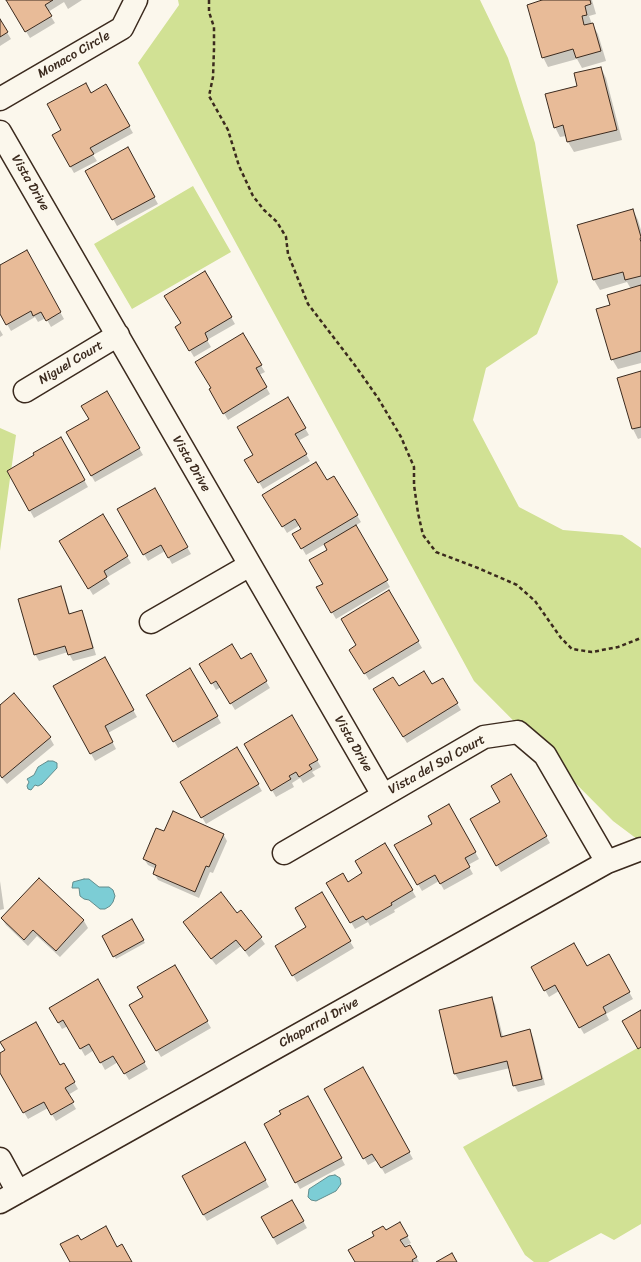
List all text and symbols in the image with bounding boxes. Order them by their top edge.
street label: Monaco Circle [35,28,113,82]
street label: Vista Drive [8,152,52,214]
street label: Niguel Court [36,338,106,388]
street label: Vista Drive [169,433,213,495]
street label: Vista Drive [331,713,375,775]
street label: Vista del Sol Court [386,732,488,798]
street label: Chaparral Drive [277,995,361,1051]

